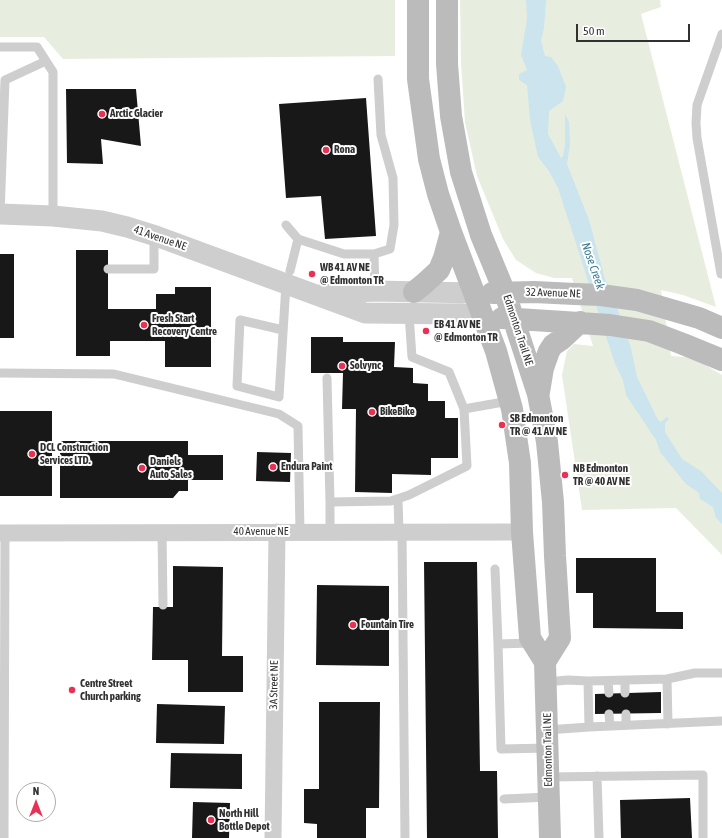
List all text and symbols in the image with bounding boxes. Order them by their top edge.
scale bar [578,16,692,42]
text: 50 m [583,24,605,38]
place label: Arctic Glacier [110,107,163,121]
marker: Arctic Glacier [97,109,107,119]
place label: Rona [334,143,355,157]
marker: Rona [321,145,331,155]
street label: 41 Avenue NE [132,223,188,253]
water label: Nose Creek [578,241,608,291]
place label: WB 41 AV NE @ Edmonton TR [320,261,384,287]
marker: WB 41 AV NE @ Edmonton TR [307,269,317,279]
street label: 32 Avenue NE [525,285,581,301]
street label: Edmonton Trail NE [500,293,536,367]
place label: Fresh Start Recovery Centre [152,312,217,338]
place label: EB 41 AV NE @ Edmonton TR [434,318,498,344]
marker: Fresh Start Recovery Centre [139,320,149,330]
marker: EB 41 AV NE @ Edmonton TR [421,326,431,336]
place label: Solvync [350,359,381,373]
marker: Solvync [337,361,347,371]
place label: BikeBike [380,405,415,419]
marker: BikeBike [367,407,377,417]
place label: SB Edmonton TR @ 41 AV NE [510,412,567,438]
marker: SB Edmonton TR @ 41 AV NE [497,420,507,430]
place label: DCL Construction Services LTD. [40,441,108,467]
marker: DCL Construction Services LTD. [27,449,37,459]
place label: Daniels Auto Sales [150,455,192,481]
place label: Endura Paint [281,460,333,474]
marker: Endura Paint [268,462,278,472]
place label: NB Edmonton TR @ 40 AV NE [573,462,630,488]
marker: Daniels Auto Sales [137,463,147,473]
marker: NB Edmonton TR @ 40 AV NE [560,470,570,480]
street label: 40 Avenue NE [234,525,288,539]
place label: Fountain Tire [361,618,414,632]
marker: Fountain Tire [348,620,358,630]
street label: 3A Street NE [267,660,281,710]
place label: Centre Street Church parking [80,677,141,703]
marker: Centre Street Church parking [67,685,77,695]
street label: Edmonton Trail NE [541,713,555,787]
north arrow [16,782,56,822]
text: N [33,785,39,797]
place label: North Hill Bottle Depot [219,807,270,833]
marker: North Hill Bottle Depot [206,815,216,825]

